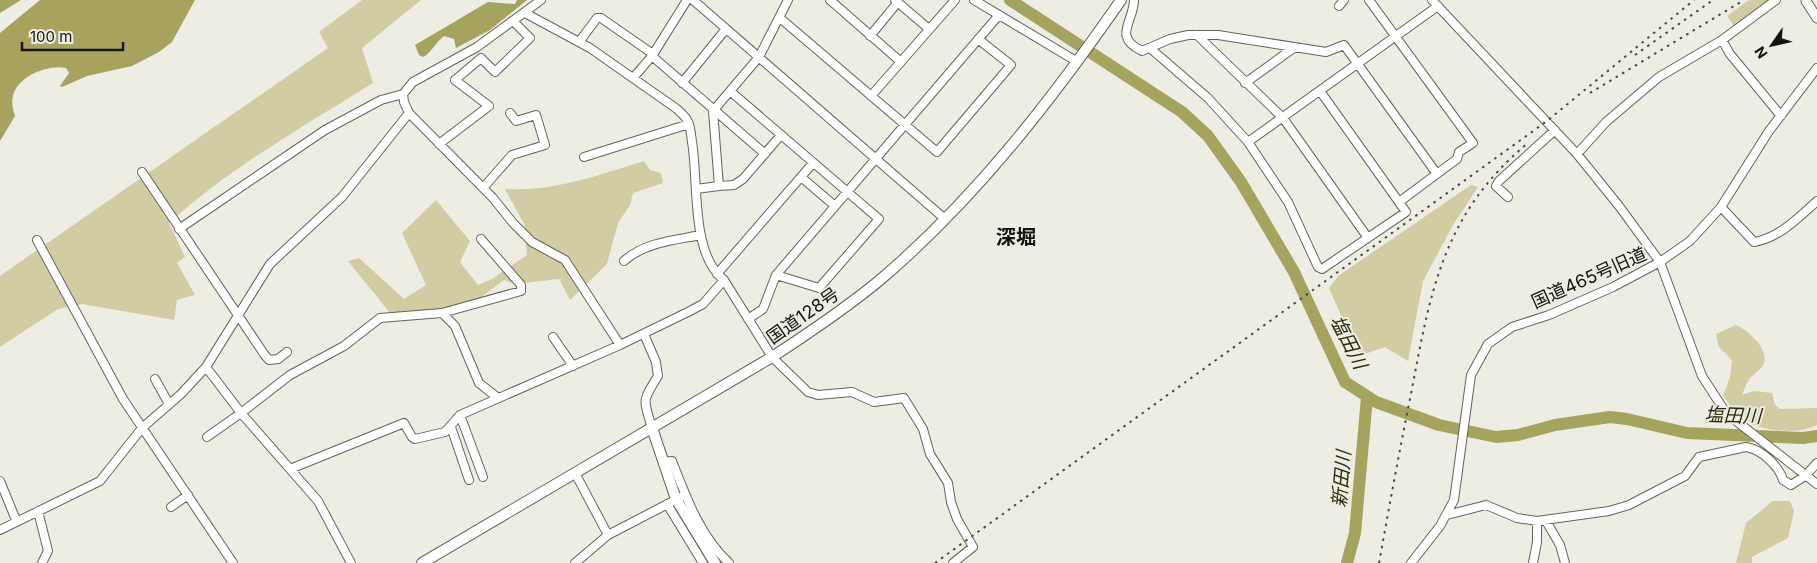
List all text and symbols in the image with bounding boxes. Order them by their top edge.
scale bar [22,20,124,52]
north arrow [1747,20,1797,70]
text: 100 m [30,27,72,46]
text: N [1751,43,1771,62]
district label: 深堀 [996,225,1036,249]
street label: 国道465号旧道 [1528,243,1650,312]
street label: 国道128号 [763,283,843,348]
water label: 塩田川 [1325,312,1373,375]
water label: 塩田川 [1704,403,1764,428]
water label: 新田川 [1328,448,1356,508]

